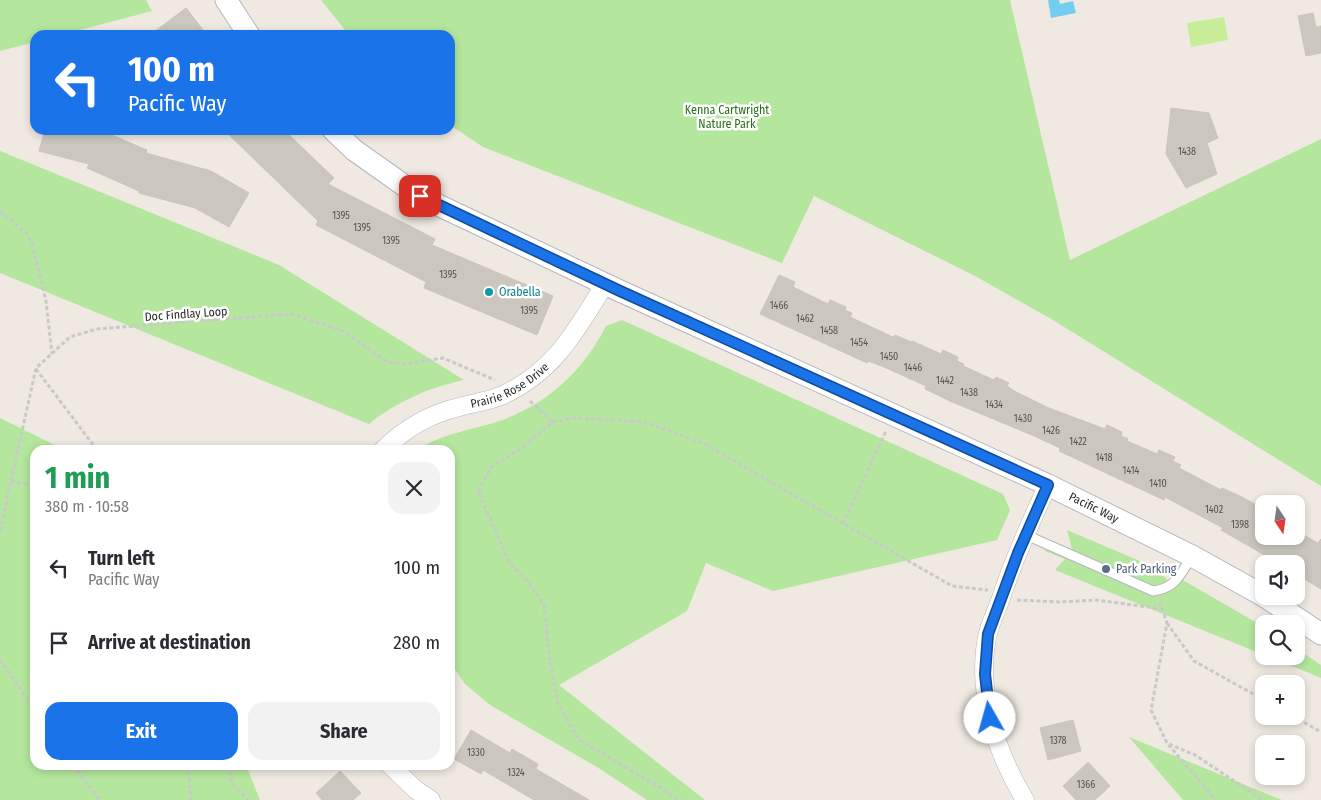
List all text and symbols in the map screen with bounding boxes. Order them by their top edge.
text: 100 m [128,48,215,90]
icon: left [45,50,110,115]
text: Pacific Way [128,90,226,117]
park label: Kenna Cartwright Nature Park [685,103,769,131]
house number: 1438 [1178,146,1196,158]
pin [399,175,441,217]
icon: arrive [406,182,434,210]
house number: 1395 [332,210,350,222]
house number: 1395 [353,222,371,234]
house number: 1395 [382,235,400,247]
house number: 1395 [439,269,457,281]
place label: Orabella [499,285,541,299]
marker: Orabella [483,286,495,298]
house number: 1466 [770,300,788,312]
street label: Doc Findlay Loop [144,304,228,324]
house number: 1395 [520,305,538,317]
house number: 1462 [796,313,815,325]
house number: 1458 [820,325,838,337]
house number: 1454 [850,337,868,349]
house number: 1450 [880,351,898,363]
street label: Prairie Rose Drive [469,360,552,411]
house number: 1446 [904,362,922,374]
house number: 1442 [936,375,955,387]
house number: 1438 [960,387,978,399]
house number: 1434 [985,399,1003,411]
house number: 1430 [1014,413,1032,425]
house number: 1426 [1042,425,1060,437]
house number: 1422 [1069,436,1087,448]
house number: 1418 [1095,452,1113,464]
text: 1 min [45,460,110,496]
button: close [388,462,440,514]
house number: 1414 [1123,465,1140,477]
house number: 1410 [1149,478,1167,490]
street label: Pacific Way [1067,489,1122,526]
north arrow [1255,495,1305,545]
map controls [1255,495,1305,785]
text: 380 m · 10:58 [45,497,129,516]
house number: 1402 [1205,504,1224,516]
house number: 1398 [1231,519,1249,531]
text: Turn left [88,547,155,570]
icon: left [45,554,73,582]
button: sound [1255,555,1305,605]
text: 100 m [394,556,440,579]
place label: Park Parking [1116,562,1177,576]
marker: Park Parking [1100,563,1112,575]
text: Pacific Way [88,570,159,589]
button: search [1255,615,1305,665]
icon: arrive [45,629,73,657]
text: Arrive at destination [88,631,251,654]
text: 280 m [393,631,440,654]
button: + [1255,675,1305,725]
position arrow [963,691,1015,743]
button: Exit [45,702,238,760]
button: Share [248,702,440,760]
house number: 1378 [1049,735,1067,747]
button: − [1255,735,1305,785]
house number: 1330 [467,747,485,759]
house number: 1324 [507,767,525,779]
house number: 1366 [1077,779,1095,791]

